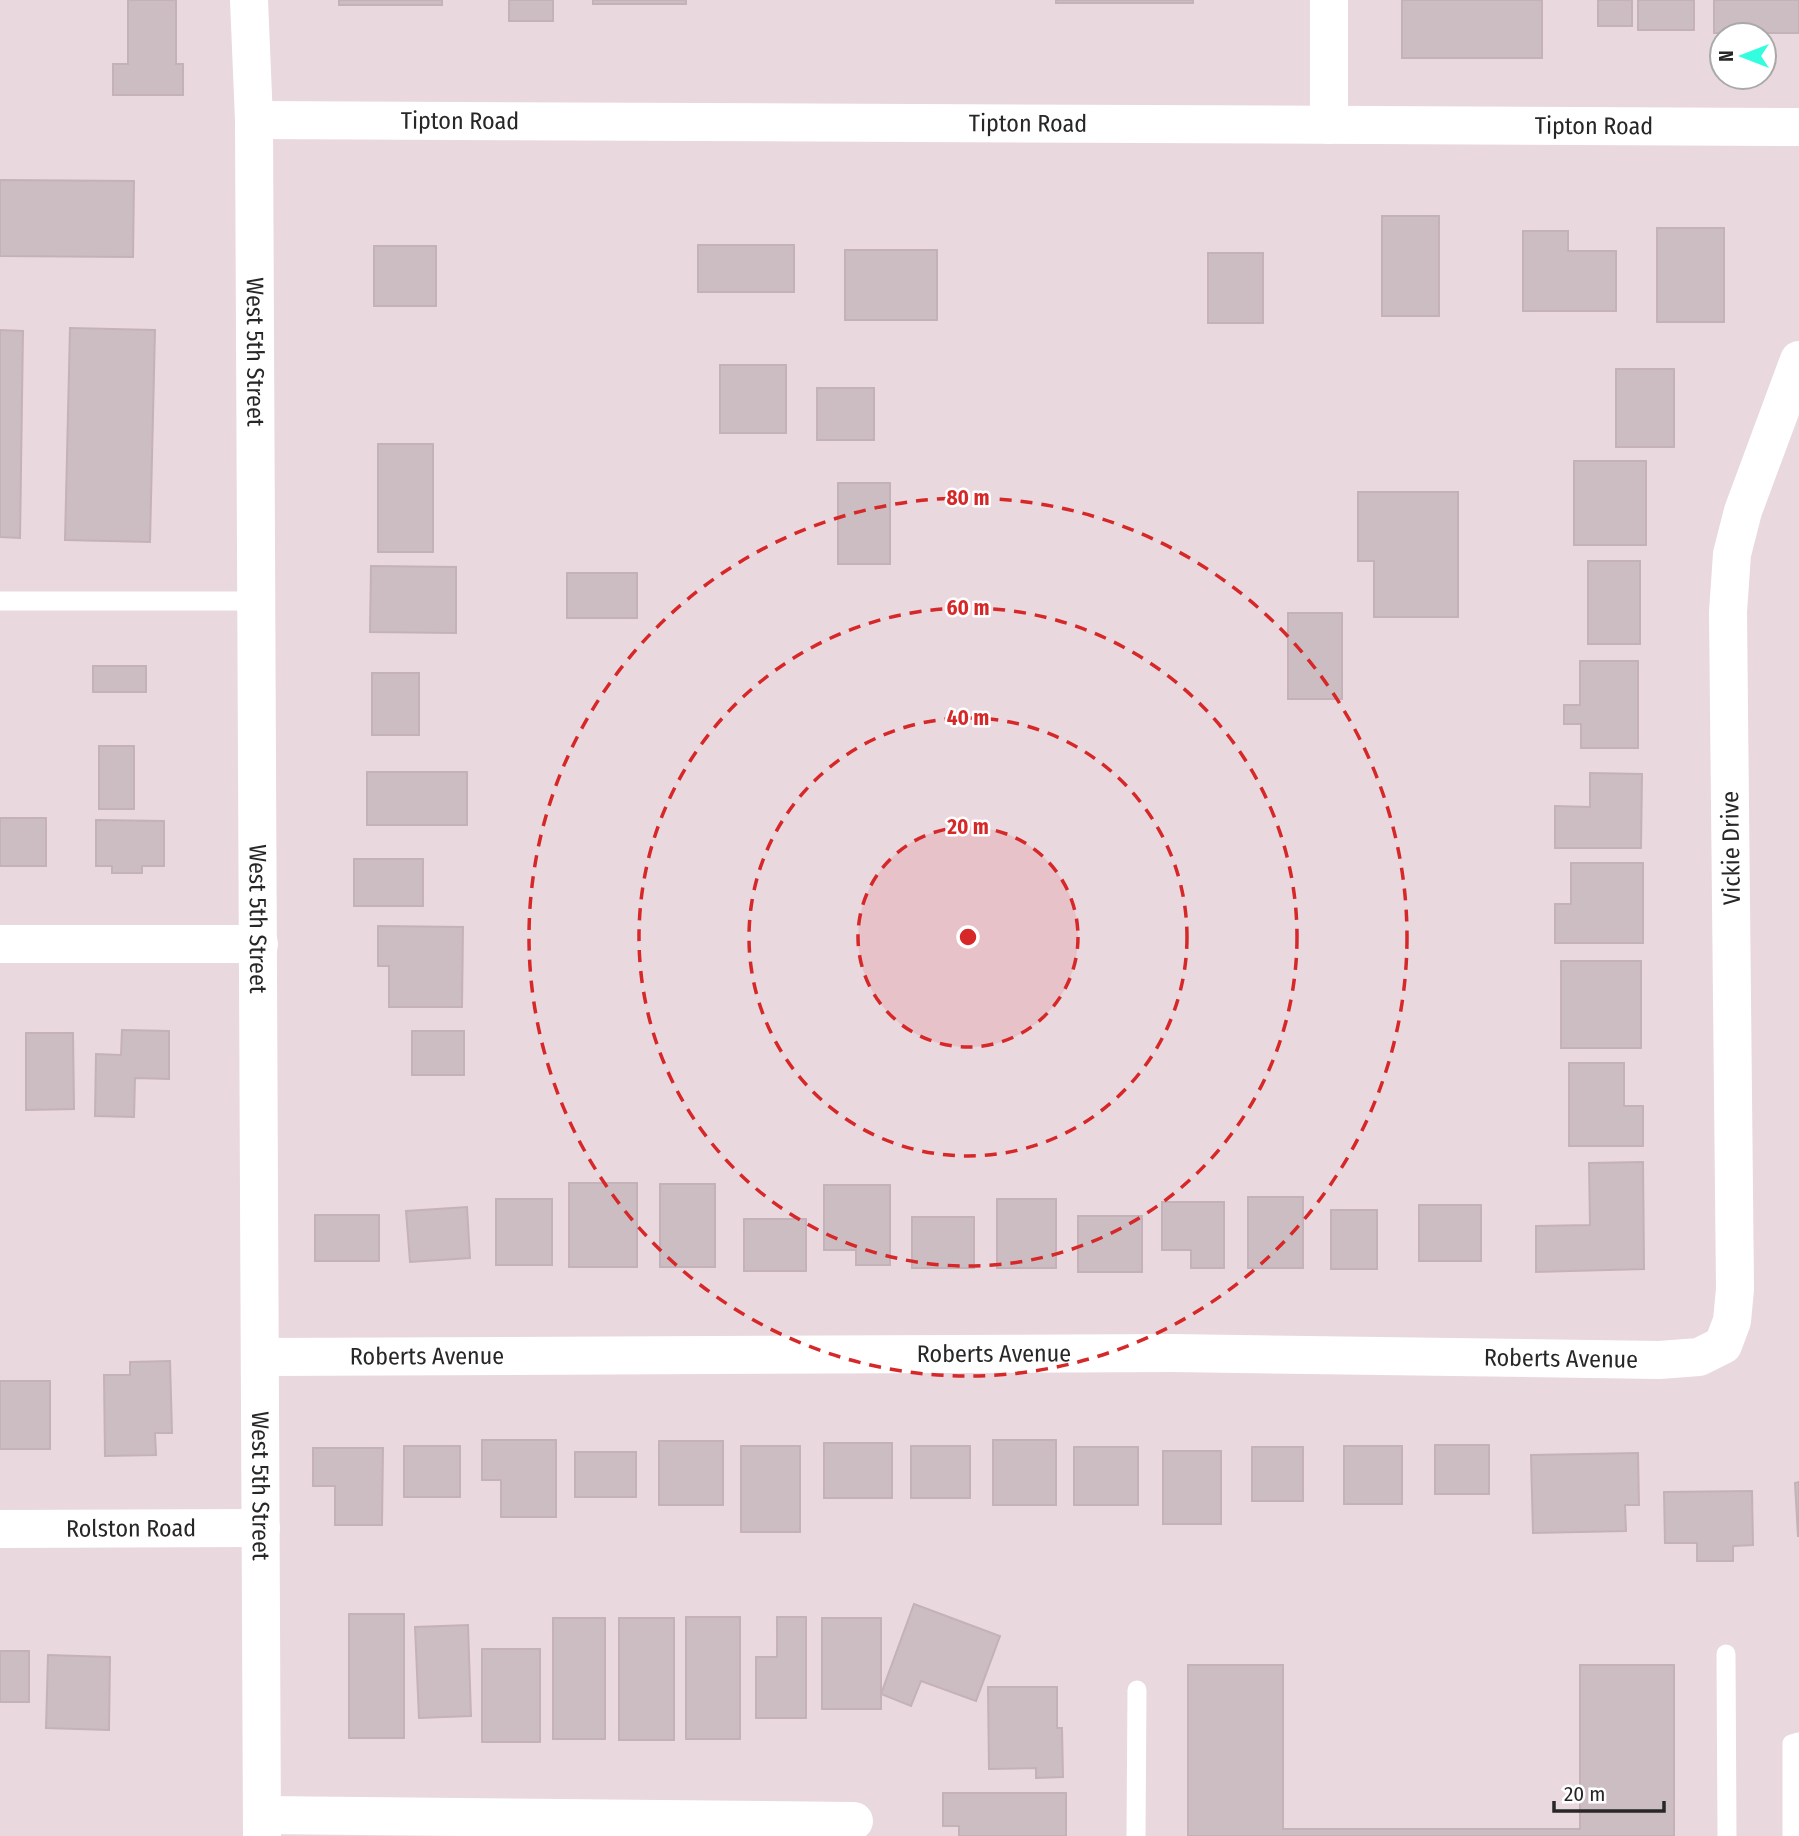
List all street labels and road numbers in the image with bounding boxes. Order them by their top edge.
street label: Tipton Road [401,107,519,135]
street label: Tipton Road [969,109,1087,138]
street label: Tipton Road [1535,112,1653,140]
street label: West 5th Street [241,277,269,427]
street label: Vickie Drive [1716,791,1746,905]
street label: West 5th Street [243,844,272,994]
street label: Roberts Avenue [917,1339,1071,1368]
street label: Roberts Avenue [350,1342,504,1371]
street label: Roberts Avenue [1484,1343,1638,1374]
street label: West 5th Street [246,1411,275,1561]
street label: Rolston Road [66,1514,196,1543]

